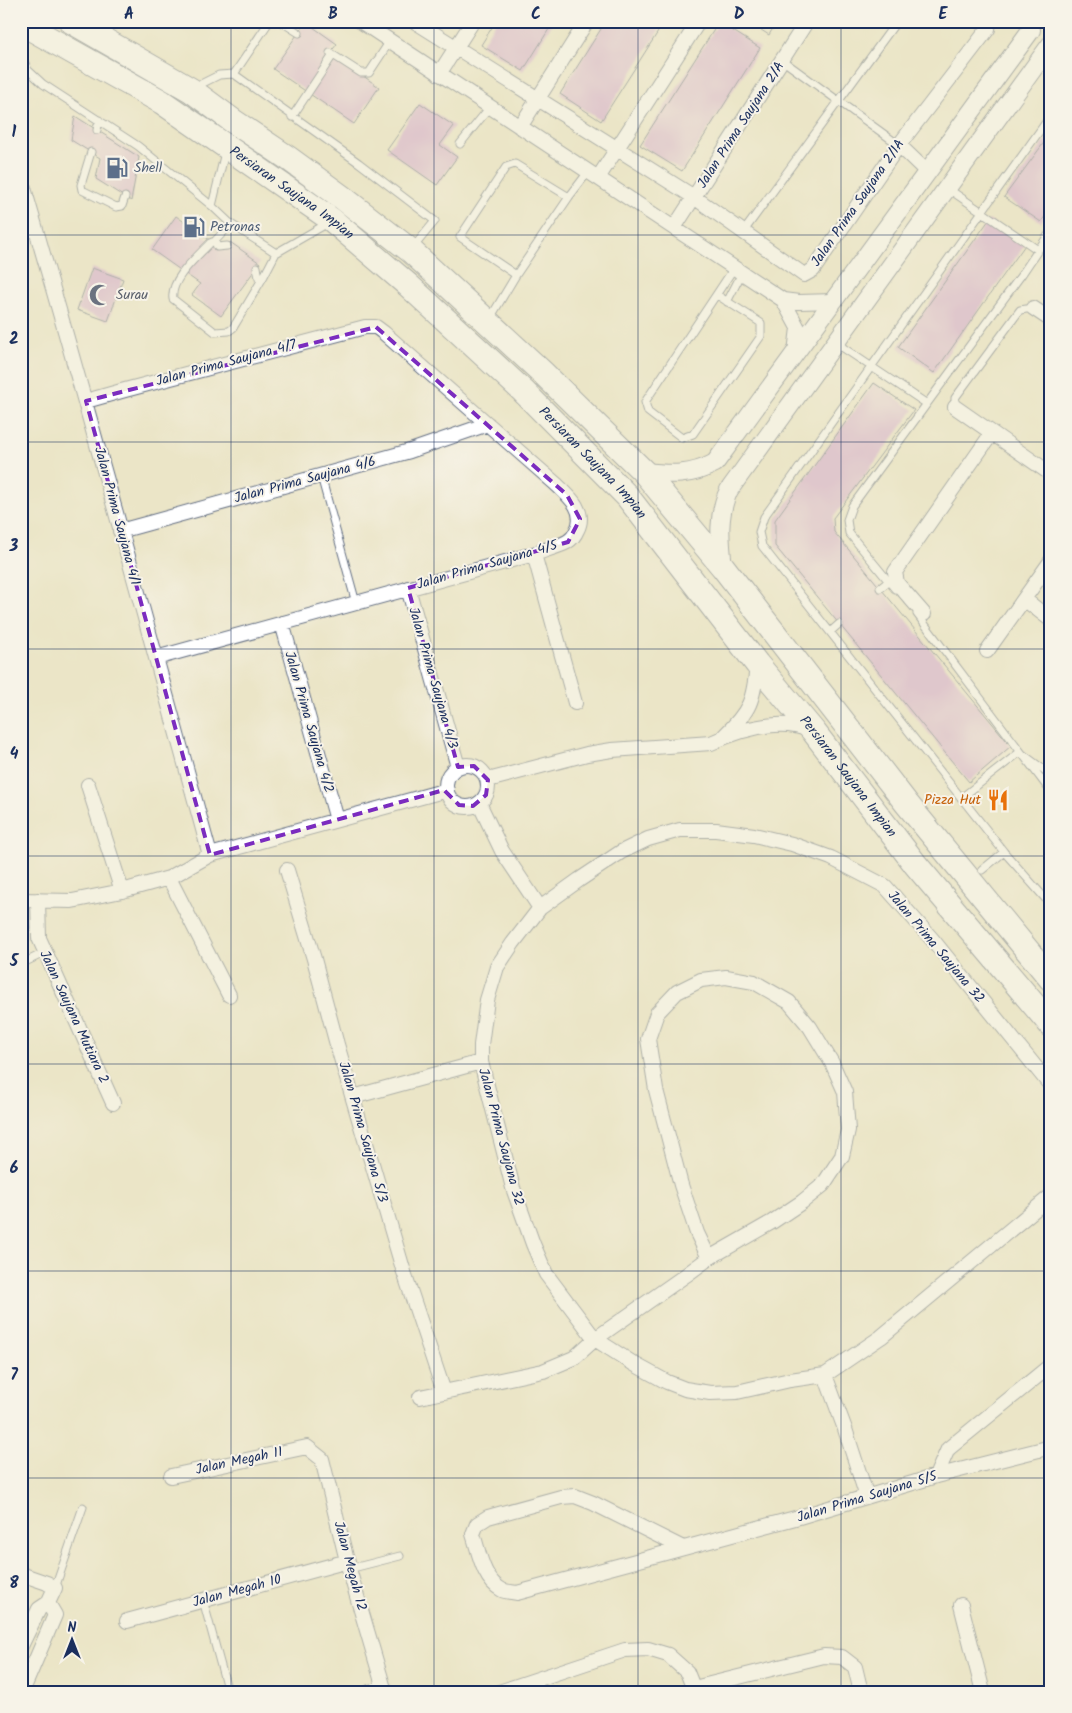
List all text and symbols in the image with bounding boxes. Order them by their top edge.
text: A [124,2,134,27]
text: B [328,2,338,27]
text: C [531,2,541,27]
text: D [734,2,745,27]
text: E [939,2,949,27]
street label: Jalan Prima Saujana 2/A [692,57,790,193]
text: 1 [12,120,17,145]
street label: Jalan Prima Saujana 2/1A [806,135,910,271]
street label: Persiaran Saujana Impian [225,141,359,245]
fuel station icon: Shell [104,155,130,181]
place label: Shell [134,157,163,179]
fuel station icon: Petronas [181,214,207,240]
place label: Petronas [210,216,260,238]
mosque icon: Surau [87,282,113,308]
place label: Surau [116,284,148,306]
text: 2 [9,327,19,352]
street label: Jalan Prima Saujana 4/7 [153,334,299,392]
street label: Persiaran Saujana Impian [533,401,652,524]
street label: Jalan Prima Saujana 4/1 [88,444,146,588]
street label: Jalan Prima Saujana 4/6 [232,450,378,510]
text: 3 [9,534,19,559]
street label: Jalan Prima Saujana 4/5 [414,534,562,596]
street label: Jalan Prima Saujana 4/3 [402,605,464,751]
street label: Jalan Prima Saujana 4/2 [278,649,340,795]
street label: Persiaran Saujana Impian [794,711,902,842]
text: 4 [10,742,19,767]
restaurant icon: Pizza Hut [985,787,1011,813]
place label: Pizza Hut [924,789,982,811]
street label: Jalan Prima Saujana 32 [882,886,990,1008]
street label: Jalan Saujana Mutiara 2 [33,947,115,1087]
text: 5 [9,949,20,974]
street label: Jalan Prima Saujana 5/3 [332,1059,394,1205]
street label: Jalan Prima Saujana 32 [472,1066,530,1208]
text: 6 [10,1156,19,1181]
text: 7 [10,1363,18,1388]
street label: Jalan Megah 11 [193,1441,285,1481]
street label: Jalan Prima Saujana 5/5 [794,1465,941,1529]
street label: Jalan Megah 12 [327,1519,373,1613]
street label: Jalan Megah 10 [190,1569,284,1613]
text: 8 [9,1571,19,1596]
north arrow [48,1616,98,1666]
text: N [68,1617,77,1639]

